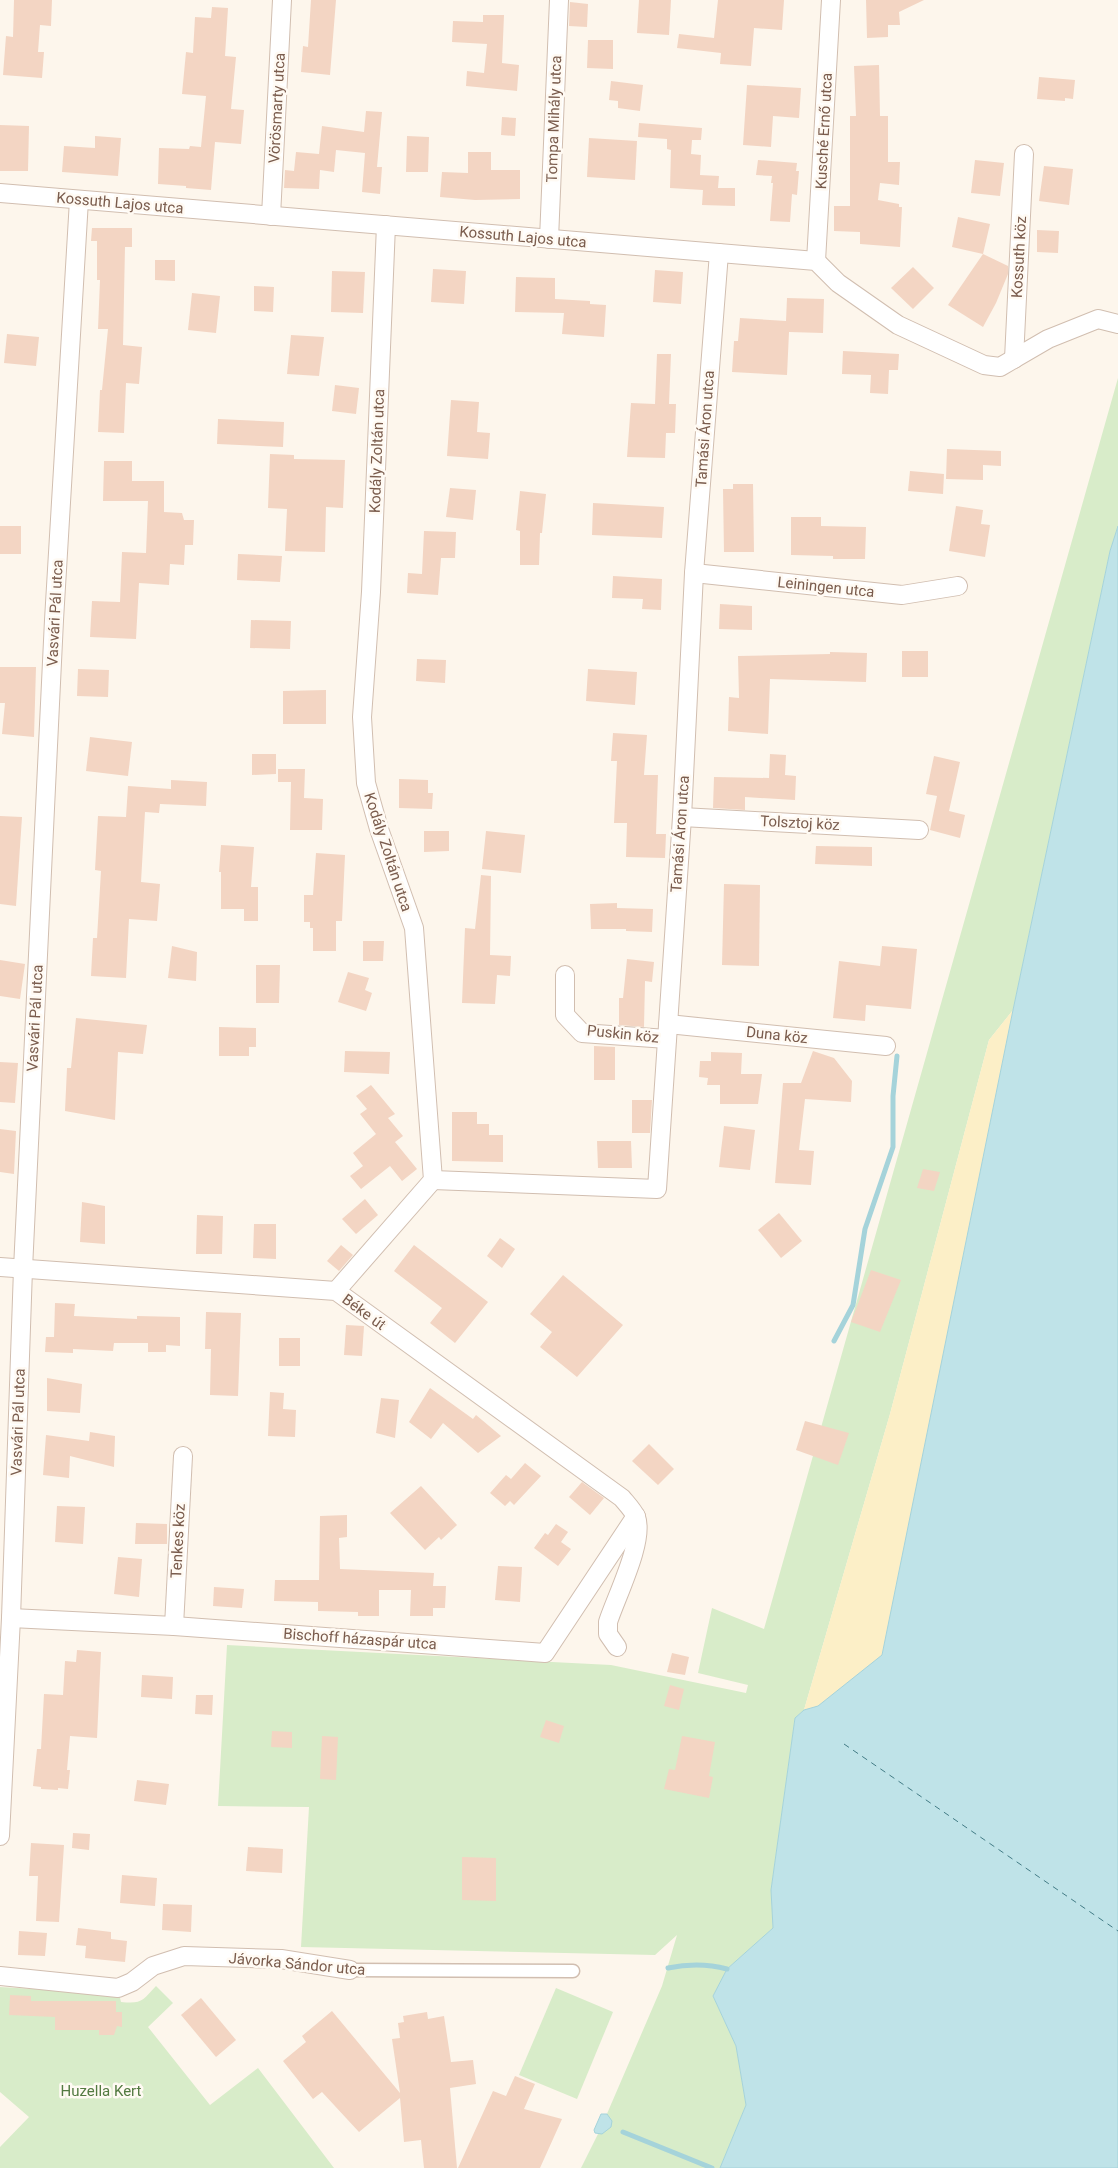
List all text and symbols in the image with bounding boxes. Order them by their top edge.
street label: Vörösmarty utca [265,52,289,164]
street label: Tompa Mihály utca [543,55,565,183]
street label: Kusché Ernő utca [812,72,836,190]
street label: Kossuth Lajos utca [56,188,184,218]
street label: Kossuth köz [1008,216,1030,298]
street label: Kossuth Lajos utca [459,222,587,252]
street label: Tamási Áron utca [692,370,718,488]
street label: Kodály Zoltán utca [366,389,388,513]
street label: Vasvári Pál utca [43,559,67,667]
street label: Leiningen utca [777,573,875,601]
street label: Tamási Áron utca [667,775,693,893]
street label: Kodály Zoltán utca [360,790,416,914]
street label: Tolsztoj köz [760,812,840,834]
street label: Vasvári Pál utca [23,964,47,1072]
street label: Puskin köz [586,1021,660,1047]
street label: Duna köz [745,1023,809,1047]
street label: Béke út [339,1290,389,1334]
street label: Vasvári Pál utca [7,1368,29,1476]
street label: Tenkes köz [167,1503,189,1579]
street label: Bischoff házaspár utca [283,1625,437,1653]
street label: Jávorka Sándor utca [228,1949,366,1979]
park label: Huzella Kert [61,2082,142,2100]

